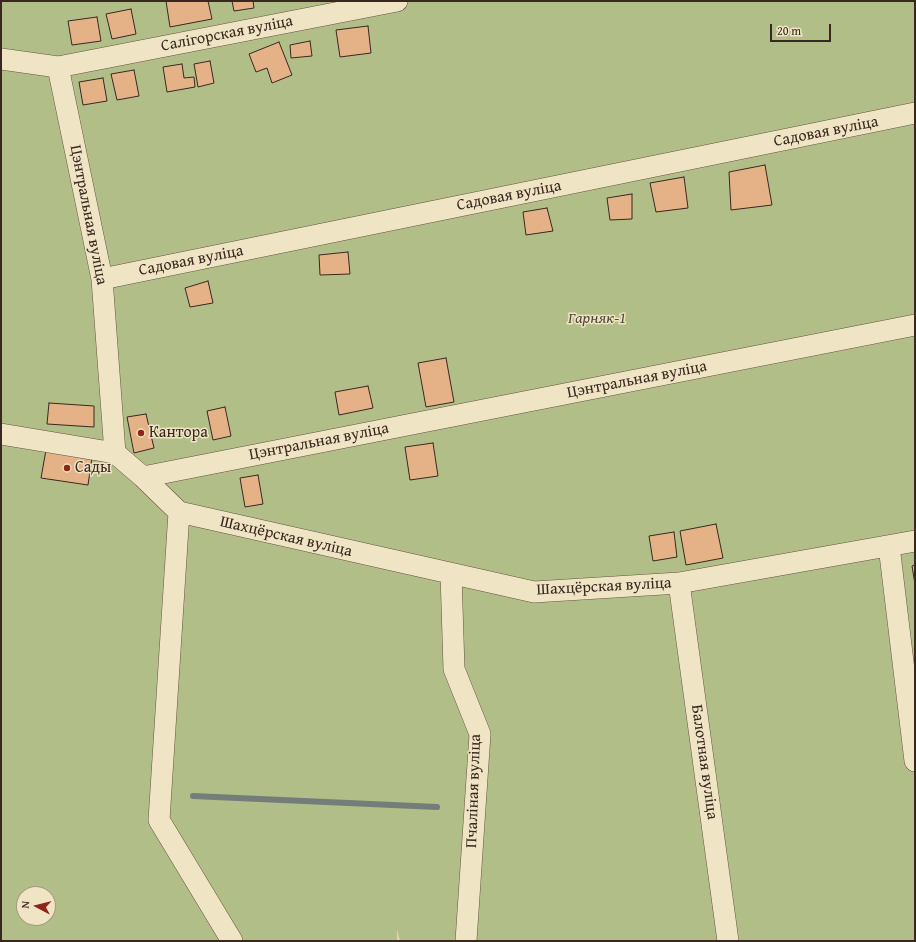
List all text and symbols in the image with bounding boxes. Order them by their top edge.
street label: Салігорская вуліца [159,12,295,56]
scale bar [772,16,833,42]
text: 20 m [777,22,801,39]
street label: Садовая вуліца [772,112,880,152]
street label: Цэнтральная вуліца [65,144,111,286]
street label: Садовая вуліца [455,176,563,216]
street label: Садовая вуліца [137,241,245,281]
park label: Гарняк-1 [568,309,626,329]
street label: Цэнтральная вуліца [566,357,708,403]
street label: Цэнтральная вуліца [248,419,390,465]
place label: Кантора [149,423,208,443]
marker: Кантора [136,428,146,438]
place label: Сады [75,458,111,478]
marker: Сады [62,463,72,473]
street label: Шахцёрская вуліца [218,512,354,562]
street label: Шахцёрская вуліца [536,574,672,600]
street label: Балотная вуліца [686,703,722,821]
street label: Пчаліная вуліца [462,734,486,848]
north arrow [16,886,56,926]
text: N [17,900,33,909]

